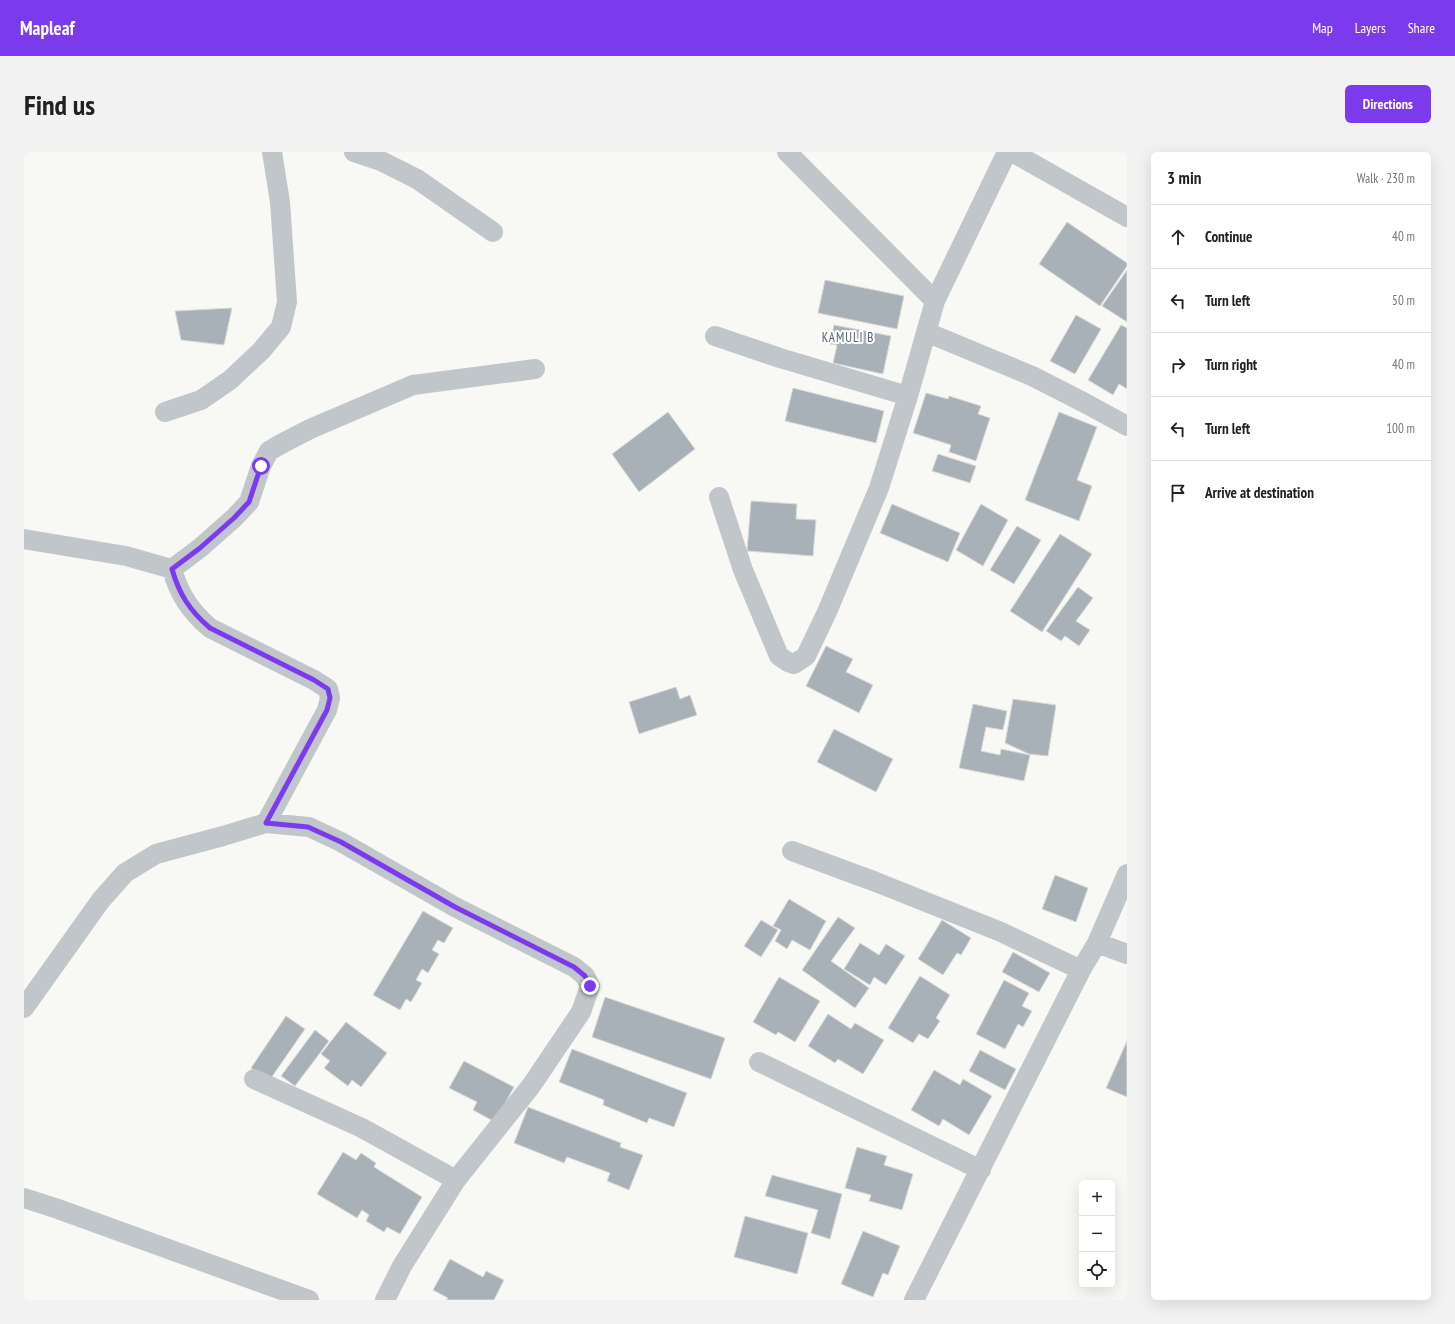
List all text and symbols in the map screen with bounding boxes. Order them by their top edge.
text: Mapleaf [20,16,75,40]
text: Map [1312,19,1333,37]
text: Layers [1355,19,1386,37]
text: Share [1408,19,1435,37]
button: Directions [1345,85,1431,123]
text: Find us [24,86,95,123]
text: 3 min [1167,167,1201,189]
text: Walk · 230 m [1357,170,1415,187]
icon: ahead [1167,226,1189,248]
text: Continue [1205,227,1252,246]
text: 40 m [1392,228,1415,245]
icon: left [1167,290,1189,312]
text: Turn left [1205,291,1250,310]
text: 50 m [1392,292,1415,309]
district label: KAMULI B [822,329,874,346]
icon: right [1167,354,1189,376]
text: Turn right [1205,355,1257,374]
text: 40 m [1392,356,1415,373]
icon: left [1167,418,1189,440]
text: Turn left [1205,419,1250,438]
text: 100 m [1386,420,1415,437]
route start [252,457,270,475]
icon: arrive [1167,482,1189,504]
text: Arrive at destination [1205,483,1314,502]
route end [581,977,599,995]
map controls [1079,1180,1115,1288]
button: + [1079,1180,1115,1216]
button: − [1079,1216,1115,1252]
button: locate [1079,1252,1115,1288]

